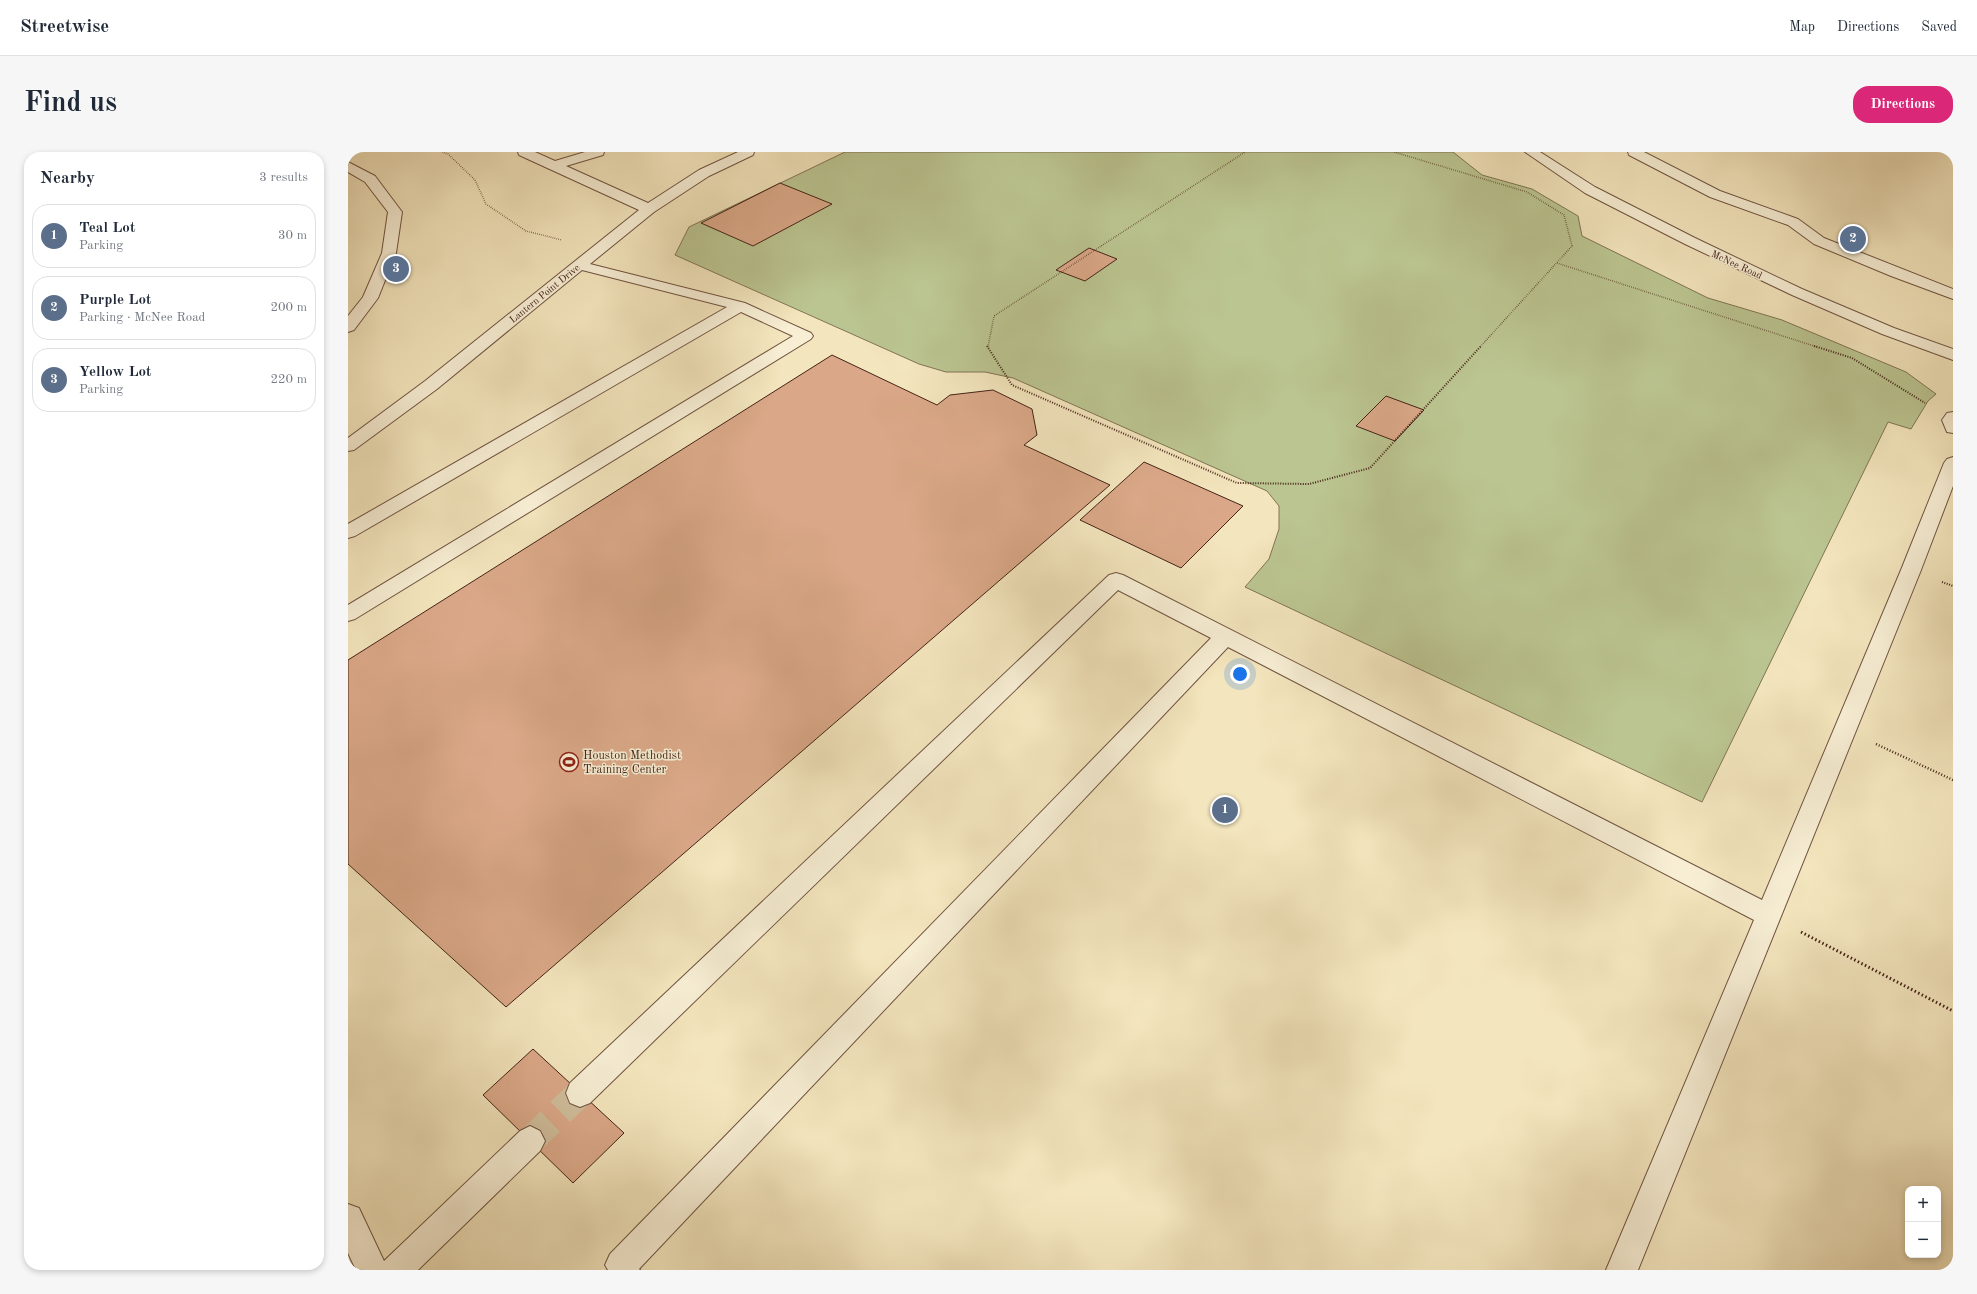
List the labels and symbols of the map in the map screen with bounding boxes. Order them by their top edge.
pin: 2 [1840,224,1866,254]
street label: McNee Road [1710,249,1763,281]
pin: 3 [383,254,409,284]
street label: Lantern Point Drive [508,262,582,325]
your location [1230,664,1250,684]
place label: Houston Methodist Training Center [583,750,681,776]
sports icon: Houston Methodist Training Center [558,751,580,773]
pin: 1 [1212,795,1238,825]

